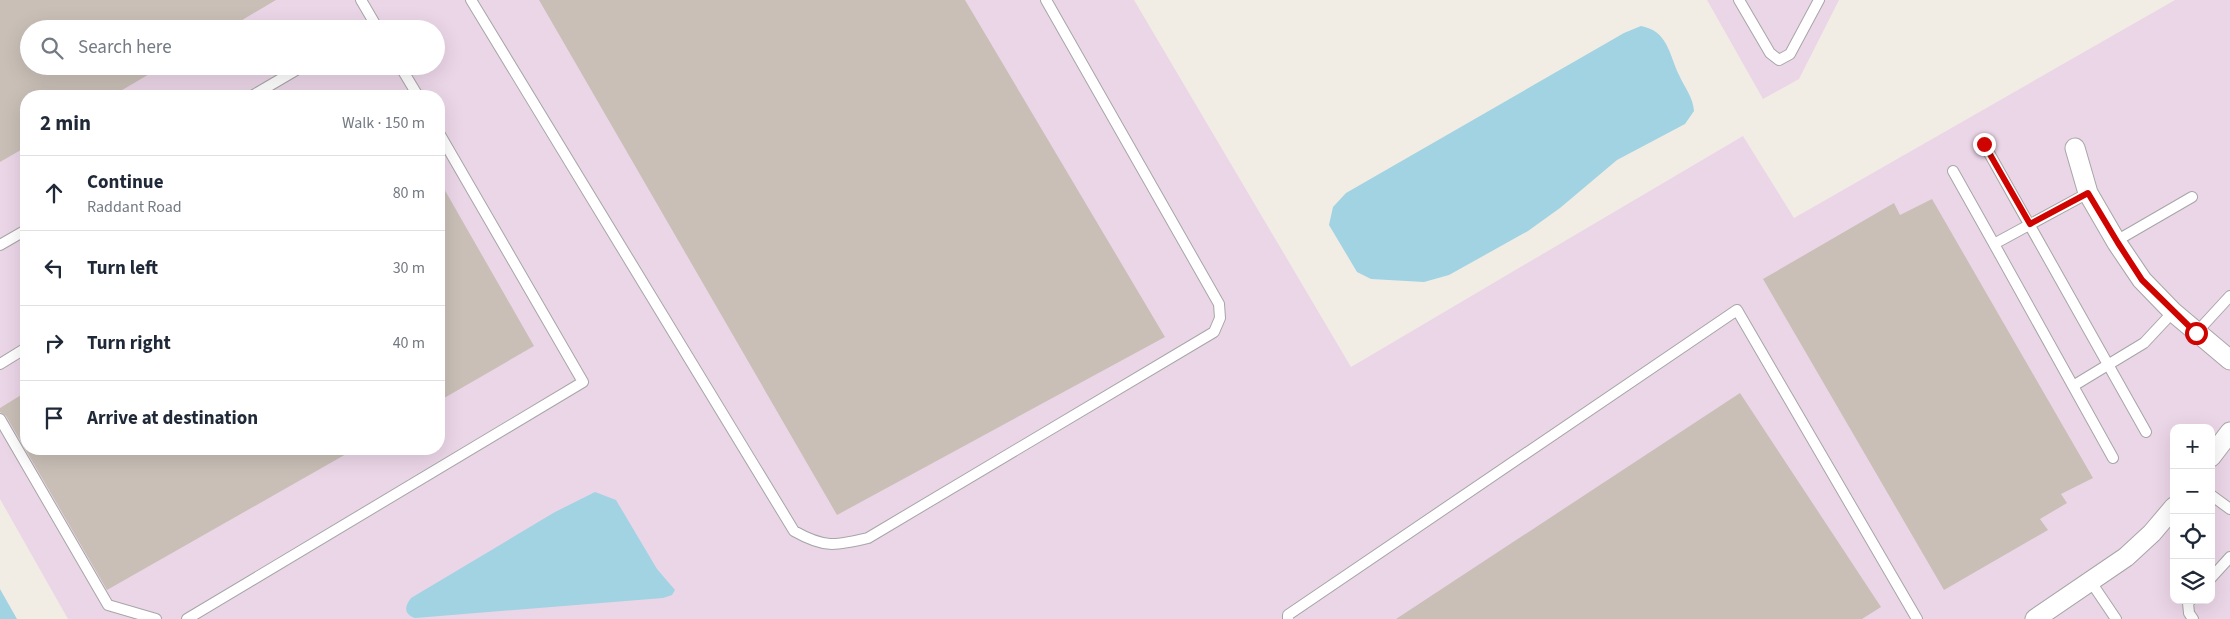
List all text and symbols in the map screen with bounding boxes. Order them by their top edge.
search box [20,20,445,75]
icon: search [38,34,66,62]
text: Search here [78,34,172,61]
text: 2 min [40,108,91,138]
text: Walk · 150 m [342,112,425,134]
route end [1973,133,1996,156]
text: Continue [87,169,164,196]
icon: ahead [40,179,68,207]
text: 80 m [393,182,425,204]
text: Raddant Road [87,196,182,218]
icon: left [40,254,68,282]
text: Turn left [87,255,158,282]
text: 30 m [393,257,425,279]
route start [2185,322,2208,345]
icon: right [40,329,68,357]
text: Turn right [87,330,171,357]
text: 40 m [393,332,425,354]
icon: arrive [40,404,68,432]
text: Arrive at destination [87,405,258,432]
map controls [2170,424,2215,604]
button: + [2170,424,2215,469]
button: − [2170,469,2215,514]
button: locate [2170,514,2215,559]
button: layers [2170,559,2215,604]

